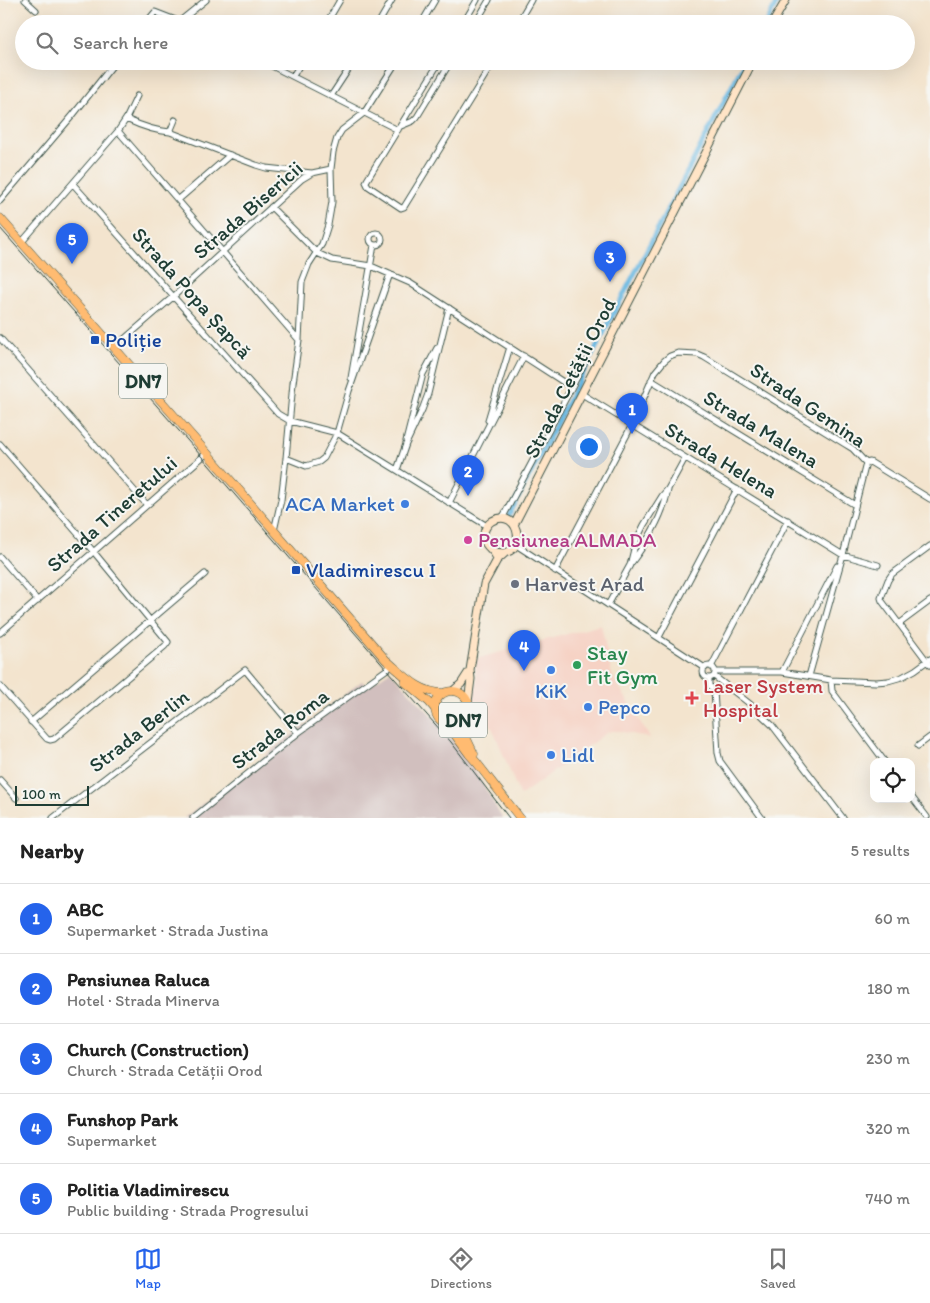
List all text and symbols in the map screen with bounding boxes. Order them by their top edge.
search box [15,15,915,70]
icon: search [33,29,61,57]
text: Search here [73,31,168,54]
street label: Strada Bisericii [188,155,308,264]
street label: Strada Popa Șapcă [127,222,258,363]
pin: 5 [56,223,88,264]
pin: 3 [594,241,626,282]
street label: Strada Cetății Orod [518,294,621,462]
place label: Poliție [105,327,162,352]
marker: Poliție [89,334,101,346]
street label: Strada Gemina [746,357,871,452]
road number: DN7 [119,364,167,398]
street label: Strada Malena [699,384,823,473]
pin: 1 [616,393,648,434]
street label: Strada Helena [660,416,782,503]
your location [576,434,602,460]
street label: Strada Tineretului [41,450,182,577]
pin: 2 [452,455,484,496]
place label: ACA Market [285,491,395,516]
marker: ACA Market [399,498,411,510]
place label: Pensiunea ALMADA [478,527,657,552]
marker: Pensiunea ALMADA [462,534,474,546]
place label: Vladimirescu I [306,557,436,582]
marker: Vladimirescu I [290,564,302,576]
place label: Harvest Arad [525,571,645,596]
marker: Harvest Arad [509,578,521,590]
pin: 4 [508,630,540,671]
place label: Stay Fit Gym [587,640,658,689]
marker: Stay Fit Gym [571,659,583,671]
marker: KiK [545,664,557,676]
place label: Laser System Hospital [703,673,823,722]
place label: KiK [535,678,567,703]
street label: Strada Roma [226,683,334,774]
street label: Strada Berlin [84,684,194,777]
marker: Laser System Hospital [685,691,699,705]
place label: Pepco [598,694,651,719]
marker: Pepco [582,701,594,713]
road number: DN7 [439,702,487,738]
place label: Lidl [561,742,595,767]
marker: Lidl [545,749,557,761]
map controls [870,758,915,803]
button: locate [870,758,915,803]
scale bar [15,783,89,806]
text: 100 m [22,786,61,803]
text: Nearby [20,838,84,863]
text: 5 results [850,841,910,860]
text: ABC [67,898,104,921]
text: 1 [32,909,40,928]
text: 60 m [875,909,910,928]
text: Supermarket · Strada Justina [67,921,268,940]
text: Pensiunea Raluca [67,968,210,991]
text: 2 [32,979,40,998]
text: 180 m [867,979,910,998]
text: Hotel · Strada Minerva [67,991,220,1010]
text: Church (Construction) [67,1038,249,1061]
text: 3 [32,1049,40,1068]
text: 230 m [866,1049,910,1068]
text: Church · Strada Cetății Orod [67,1061,262,1080]
text: Funshop Park [67,1108,178,1131]
text: 4 [31,1119,41,1138]
text: 320 m [866,1119,910,1138]
text: Supermarket [67,1131,157,1150]
text: Politia Vladimirescu [67,1178,229,1201]
text: 5 [32,1189,40,1208]
text: 740 m [866,1189,910,1208]
text: Public building · Strada Progresului [67,1201,309,1220]
tab: Map [134,1245,162,1292]
tab: Directions [430,1245,492,1292]
tab: Saved [760,1245,796,1292]

